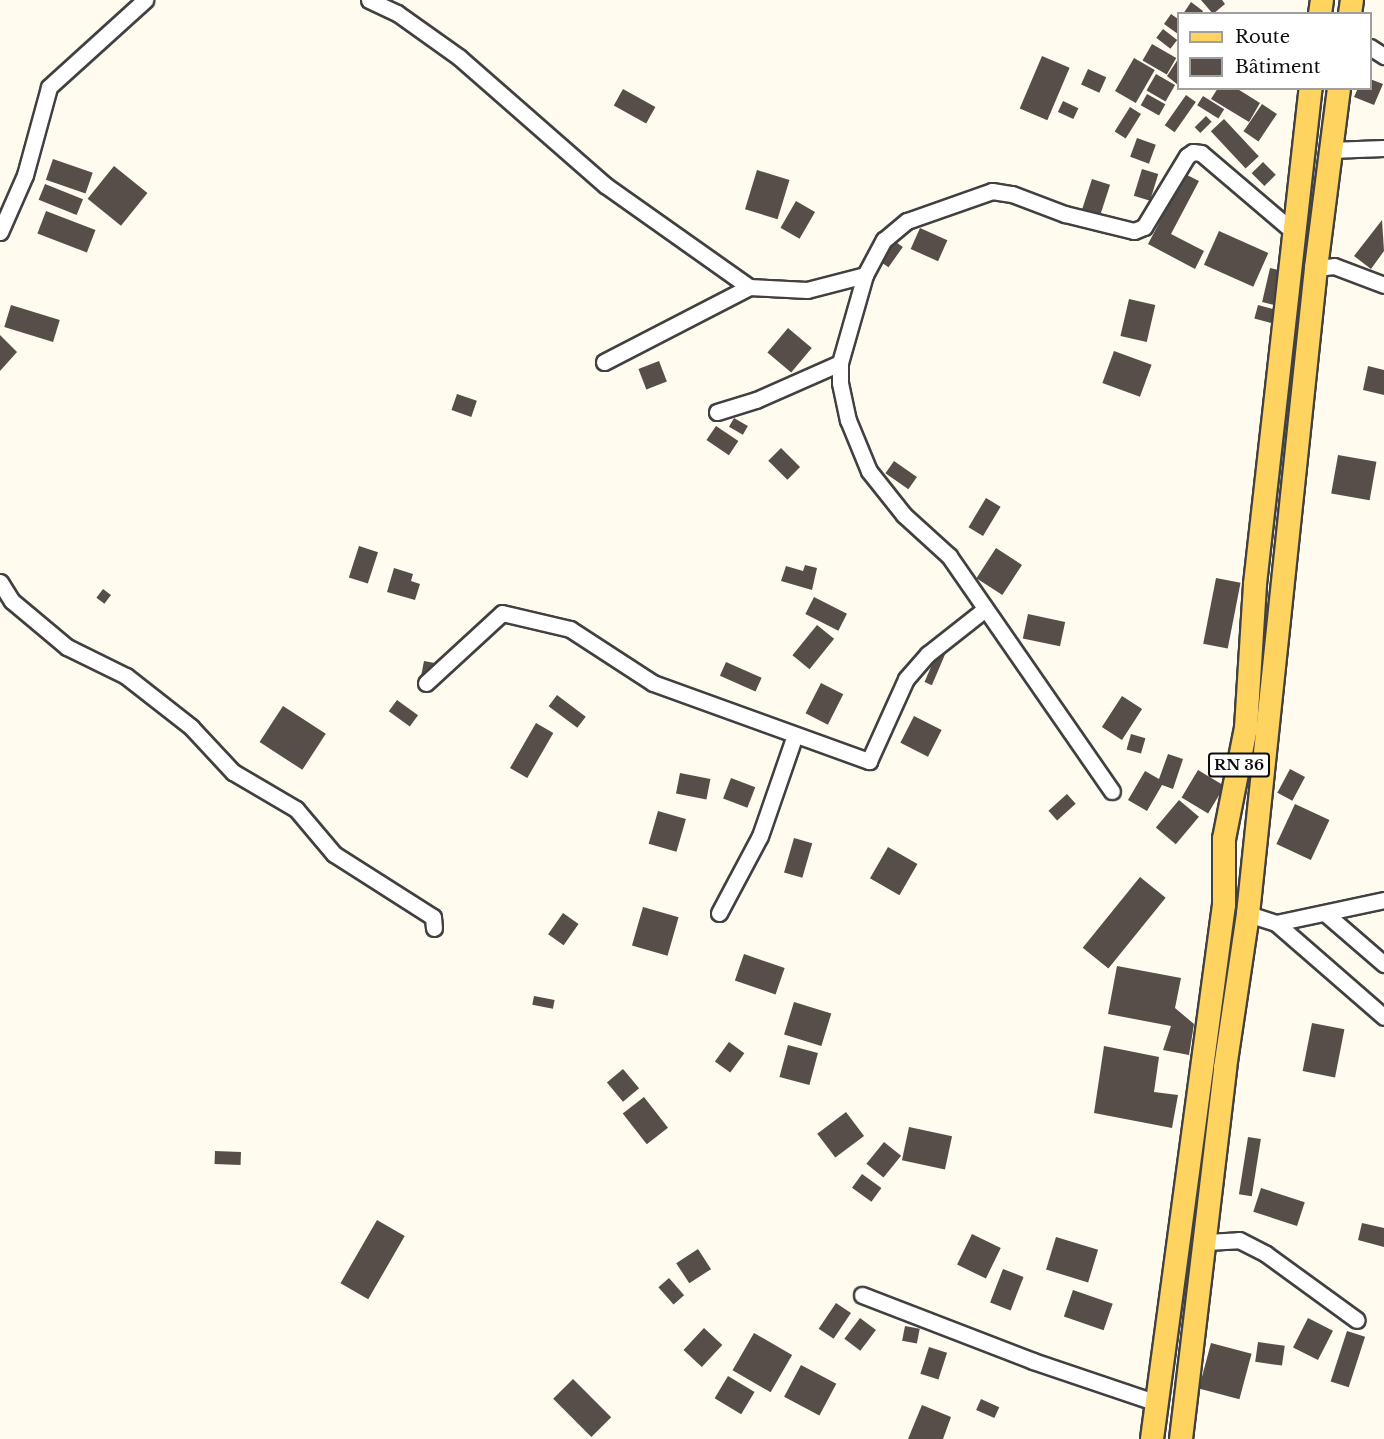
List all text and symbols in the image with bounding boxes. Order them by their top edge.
legend [1177,12,1372,90]
text: Route [1235,26,1290,48]
text: Bâtiment [1235,56,1321,78]
road number: RN 36 [1208,753,1270,777]

